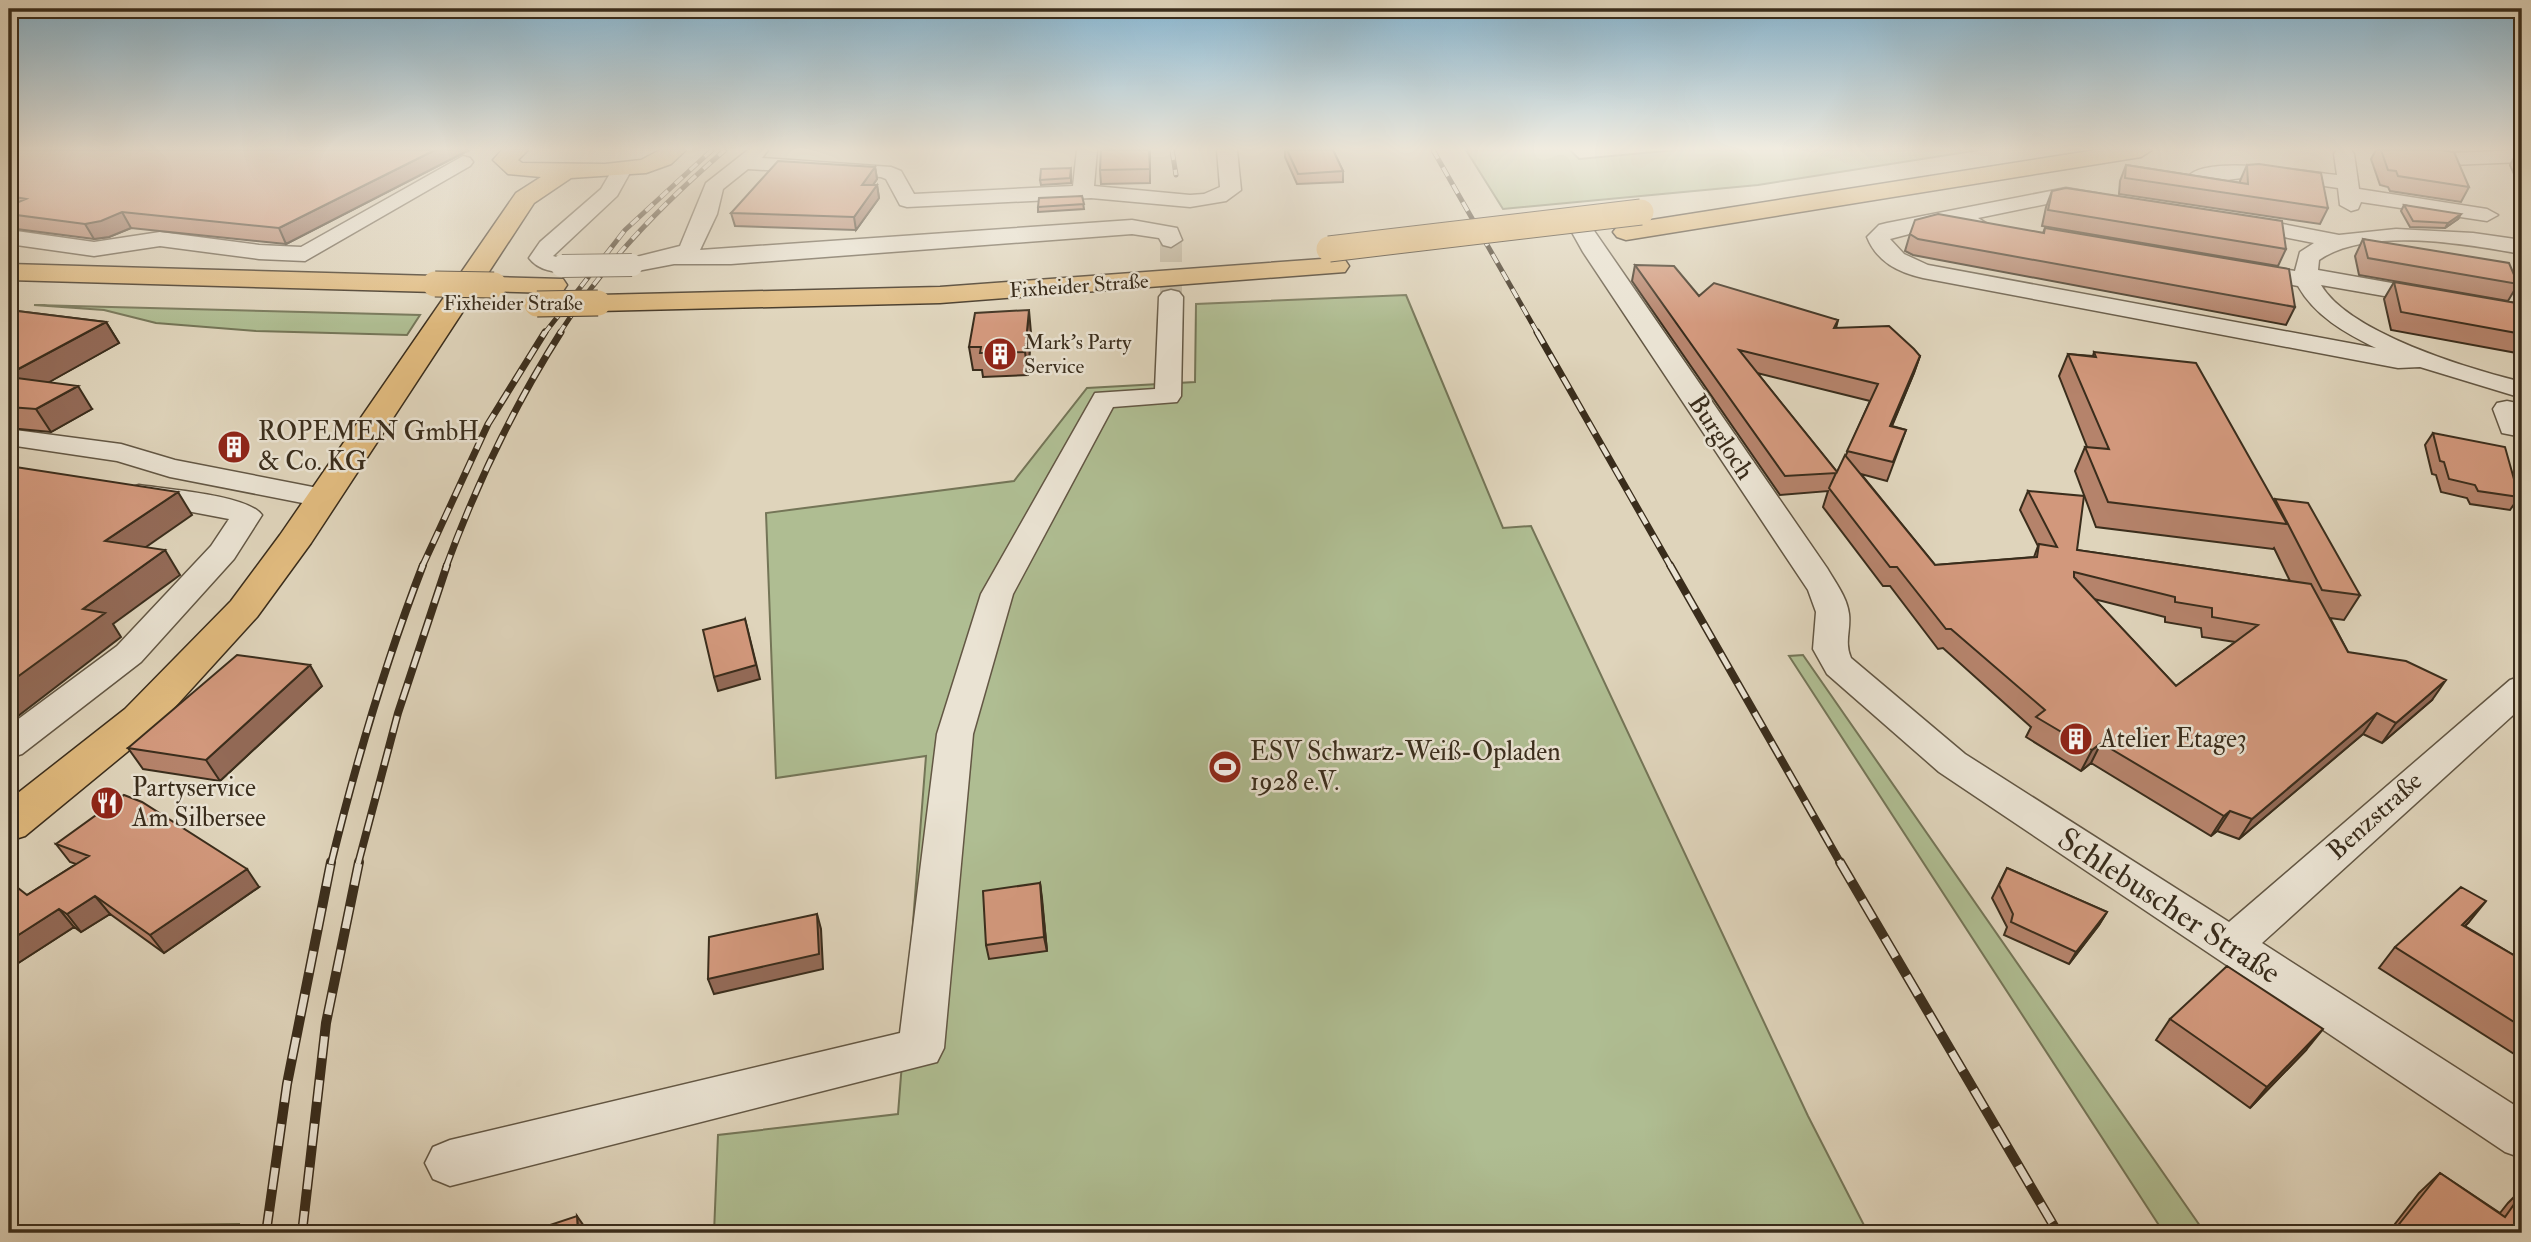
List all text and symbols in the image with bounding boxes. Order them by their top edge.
street label: Fixheider Straße [1008,268,1150,304]
street label: Fixheider Straße [443,290,583,317]
place label: Mark's Party Service [1024,329,1132,380]
building icon: Mark's Party Service [981,335,1019,373]
street label: Burgloch [1681,388,1761,486]
place label: ROPEMEN GmbH & Co. KG [258,416,479,478]
building icon: ROPEMEN GmbH & Co. KG [215,428,253,466]
building icon: Atelier Etage3 [2057,720,2095,758]
place label: Atelier Etage3 [2099,723,2247,755]
place label: ESV Schwarz-Weiß-Opladen 1928 e.V. [1250,736,1561,798]
sports icon: ESV Schwarz-Weiß-Opladen 1928 e.V. [1206,748,1244,786]
street label: Benzstraße [2321,765,2429,867]
place label: Partyservice Am Silbersee [131,772,266,834]
restaurant icon: Partyservice Am Silbersee [88,784,126,822]
street label: Schlebuscher Straße [2050,819,2288,993]

